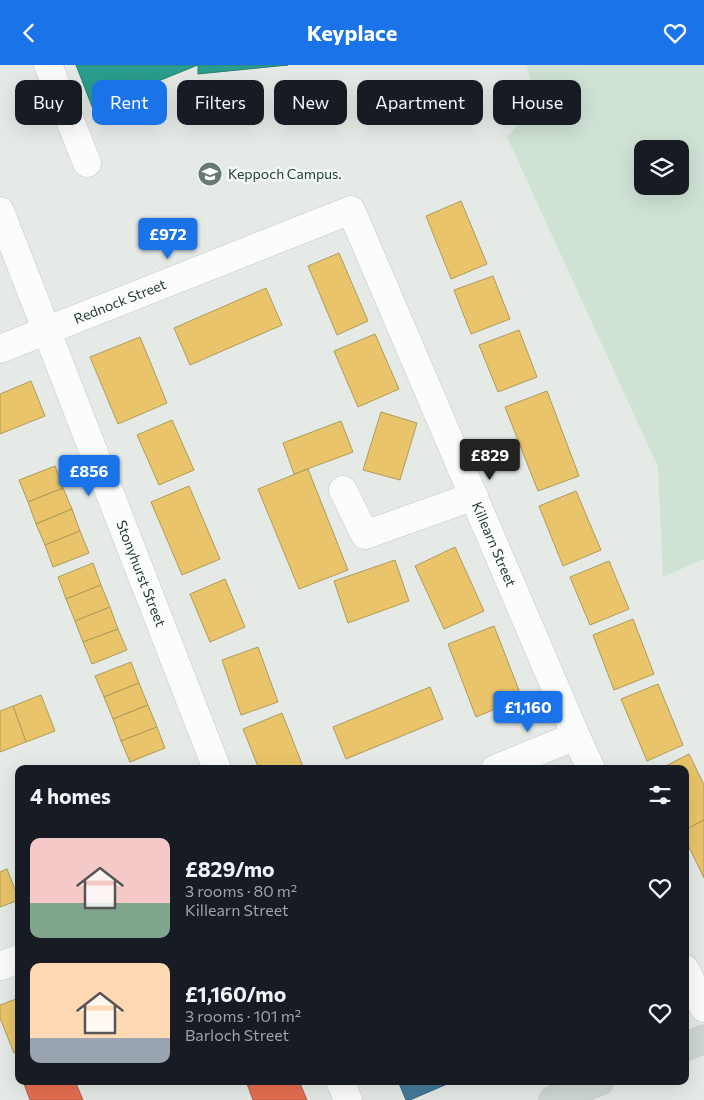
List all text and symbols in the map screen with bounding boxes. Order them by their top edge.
icon: back [15,19,43,47]
text: Keyplace [307,19,397,46]
icon: heart [661,19,689,47]
chip: Buy [15,80,82,125]
chip: Rent [92,80,167,125]
chip: Filters [177,80,264,125]
chip: New [274,80,347,125]
chip: Apartment [357,80,483,125]
chip: House [493,80,581,125]
map controls [634,140,689,195]
button: layers [634,140,689,195]
school or university icon: Keppoch Campus. [197,161,223,187]
place label: Keppoch Campus. [228,165,342,182]
pin: £972 [138,217,198,260]
text: £972 [149,224,187,243]
street label: Rednock Street [71,275,169,327]
pin: £829 [460,439,520,481]
text: £829 [471,445,509,464]
pin: £856 [59,455,119,497]
text: £856 [70,461,108,480]
street label: Killearn Street [469,499,520,589]
street label: Stonyhurst Street [113,518,170,629]
pin: £1,160 [487,691,569,733]
text: £1,160 [504,697,552,716]
icon: filters [646,781,674,809]
text: 4 homes [30,783,111,808]
text: £829/mo [185,856,275,881]
icon: home [70,858,130,918]
icon: heart [646,874,674,902]
text: 3 rooms · 80 m² [185,881,297,900]
text: Killearn Street [185,900,289,919]
text: £1,160/mo [185,981,286,1006]
icon: home [70,983,130,1043]
icon: heart [646,999,674,1027]
text: 3 rooms · 101 m² [185,1006,301,1025]
text: Barloch Street [185,1025,289,1044]

